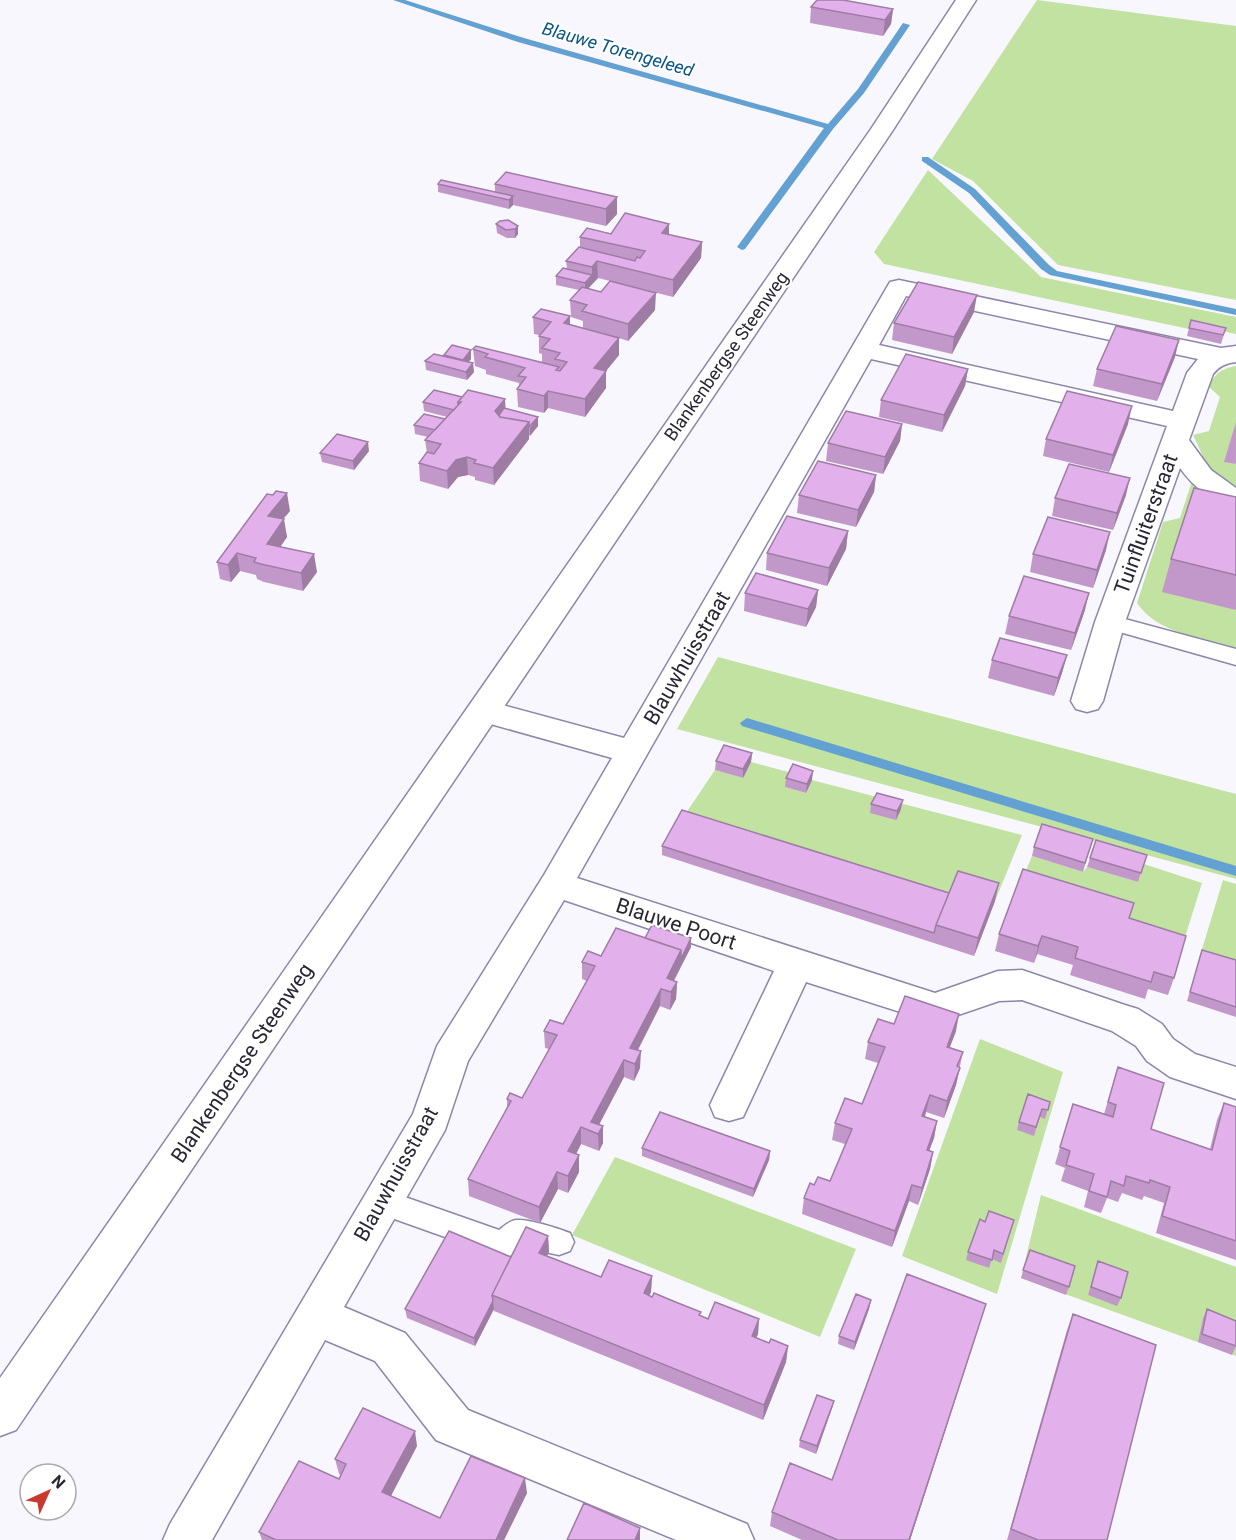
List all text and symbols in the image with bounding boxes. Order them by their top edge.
water label: Blauwe Torengeleed [540,17,697,81]
street label: Blankenbergse Steenweg [660,267,792,445]
street label: Tuinfluiterstraat [1109,450,1183,598]
street label: Blauwhuisstraat [639,587,735,729]
street label: Blauwe Poort [613,893,739,955]
street label: Blankenbergse Steenweg [166,959,318,1167]
street label: Blauwhuisstraat [349,1102,443,1246]
north arrow [18,1462,78,1522]
text: N [48,1471,69,1492]

